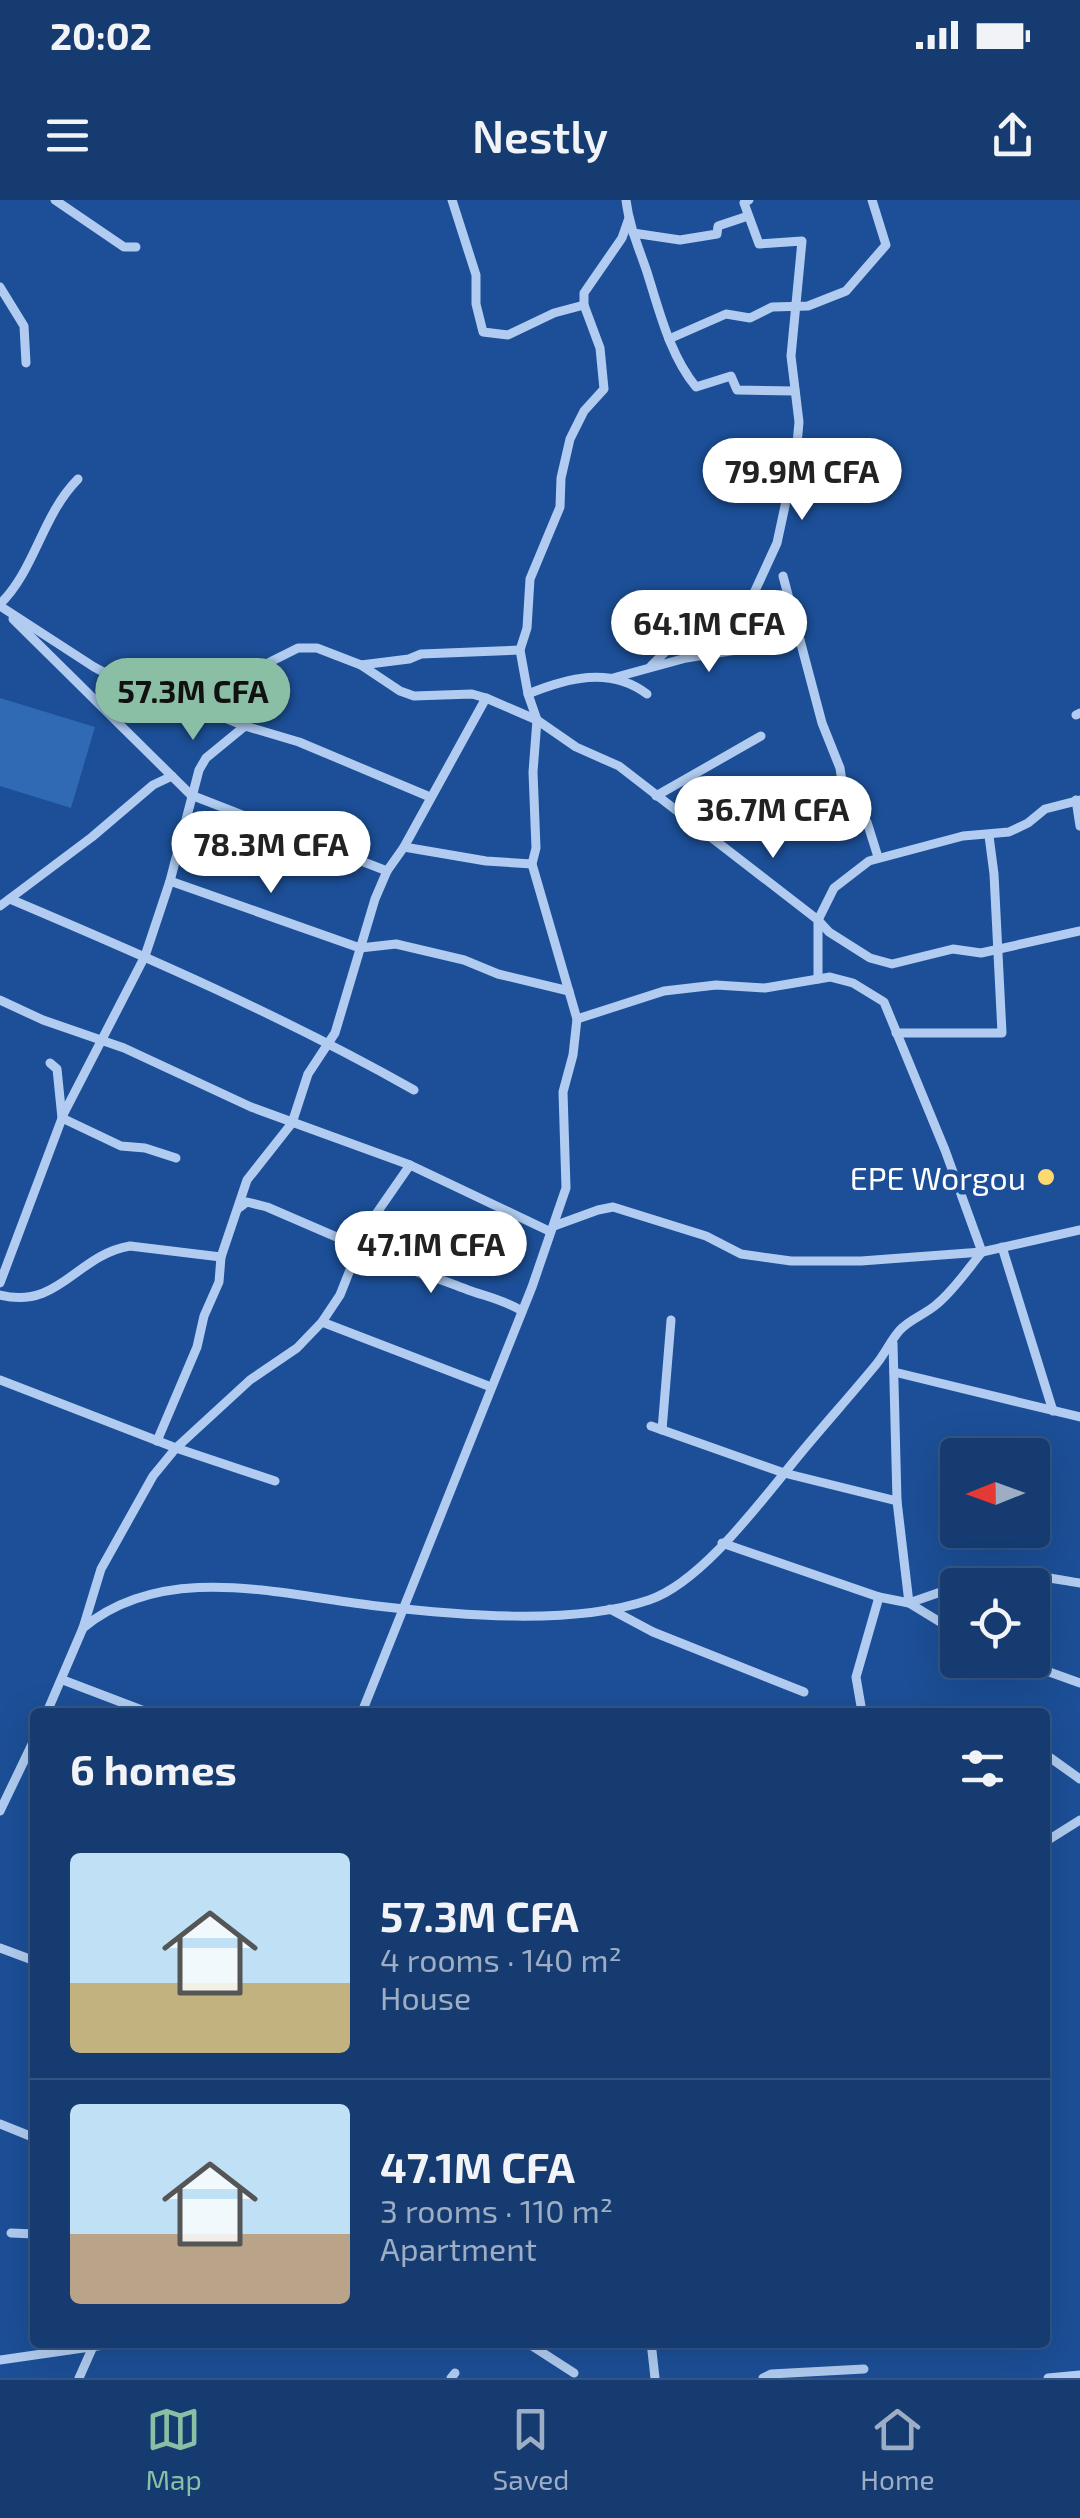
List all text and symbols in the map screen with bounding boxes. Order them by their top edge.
text: 20:02 [50,12,152,58]
icon: menu [40,108,95,163]
text: Nestly [472,108,608,162]
icon: share [985,108,1040,163]
pin: 79.9M CFA [688,438,916,523]
text: 79.9M CFA [725,451,879,489]
pin: 64.1M CFA [595,590,823,675]
text: 64.1M CFA [633,603,785,641]
pin: 57.3M CFA [79,658,307,743]
text: 57.3M CFA [117,671,269,709]
pin: 36.7M CFA [659,776,887,861]
text: 36.7M CFA [697,789,849,827]
pin: 78.3M CFA [157,811,385,896]
text: 78.3M CFA [193,824,349,862]
place label: EPE Worgou [850,1158,1026,1196]
marker: EPE Worgou [1035,1166,1057,1188]
pin: 47.1M CFA [317,1211,545,1296]
text: 47.1M CFA [357,1224,505,1262]
north arrow [940,1438,1050,1548]
map controls [940,1438,1050,1678]
button: locate [940,1568,1050,1678]
icon: filters [955,1741,1010,1796]
text: 6 homes [70,1743,237,1793]
text: 57.3M CFA [380,1890,579,1940]
icon: home [150,1893,270,2013]
text: 4 rooms · 140 m² [380,1940,622,1978]
text: House [380,1978,471,2016]
text: 47.1M CFA [380,2141,575,2191]
icon: home [150,2144,270,2264]
text: 3 rooms · 110 m² [380,2191,613,2229]
text: Apartment [380,2229,537,2267]
tab: Map [145,2402,202,2496]
tab: Saved [493,2402,569,2496]
tab: Home [860,2402,935,2496]

